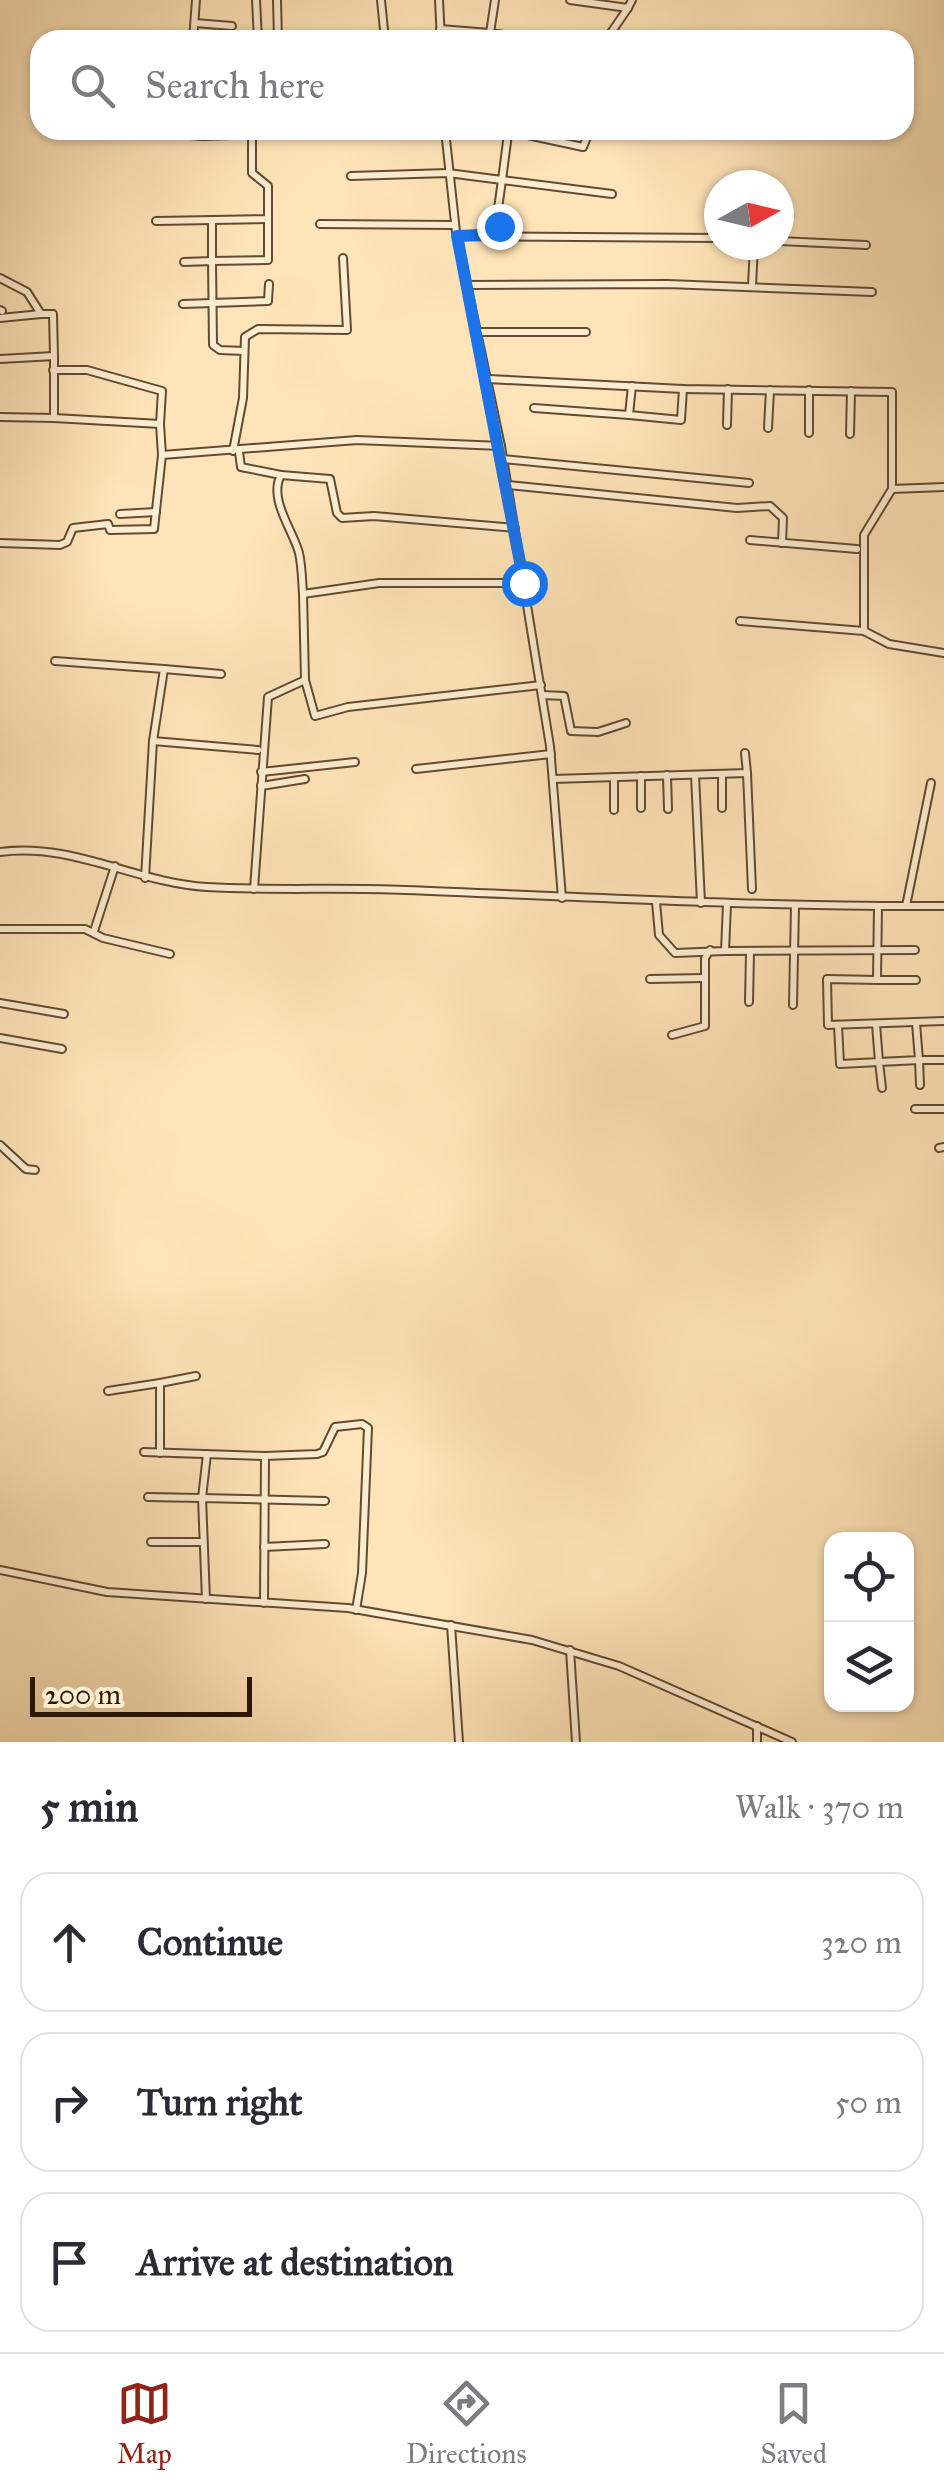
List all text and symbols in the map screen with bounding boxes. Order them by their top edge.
search box [30,30,914,140]
icon: search [65,58,120,113]
text: Search here [145,62,325,108]
north arrow [704,170,794,260]
route end [477,204,523,250]
route start [502,561,548,607]
map controls [824,1532,914,1712]
button: locate [824,1532,914,1622]
button: layers [824,1622,914,1712]
scale bar [30,1672,252,1716]
text: 200 m [45,1677,121,1712]
text: 5 min [40,1781,138,1833]
text: Walk · 370 m [735,1788,904,1827]
icon: ahead [42,1915,97,1970]
text: Continue [137,1919,283,1965]
text: 320 m [821,1923,902,1962]
icon: right [42,2075,97,2130]
text: Turn right [137,2079,303,2125]
text: 50 m [835,2083,902,2122]
icon: arrive [42,2235,97,2290]
text: Arrive at destination [137,2239,454,2285]
tab: Map [117,2376,172,2471]
tab: Directions [406,2376,527,2471]
tab: Saved [761,2376,827,2471]

